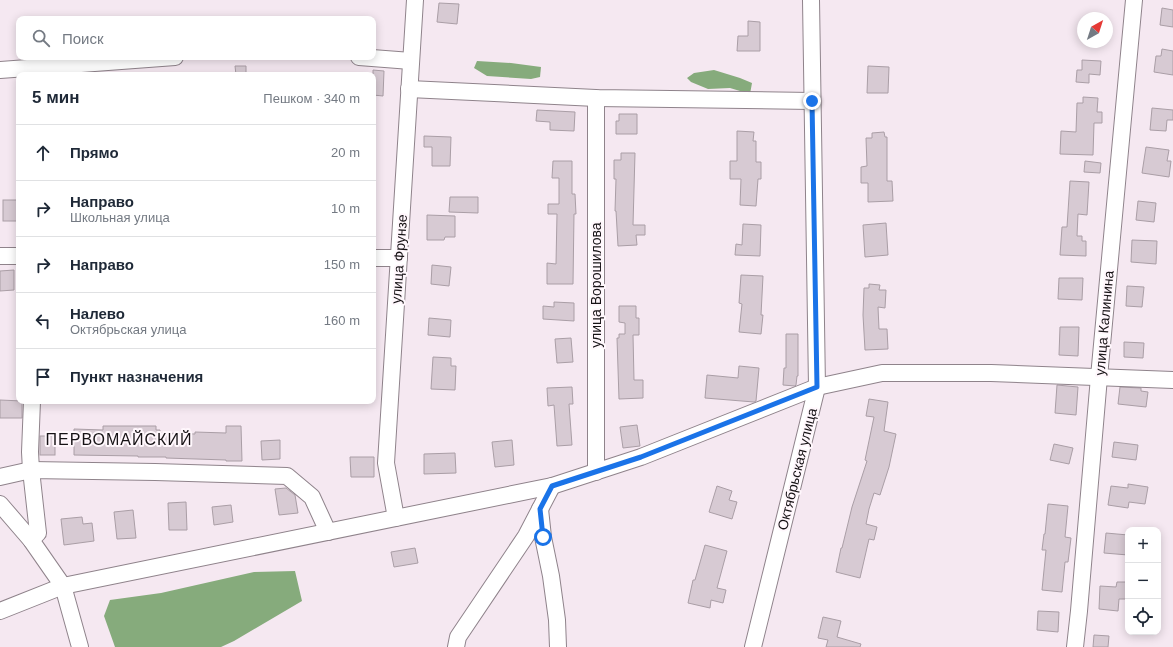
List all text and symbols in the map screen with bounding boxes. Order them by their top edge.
north arrow [1077,12,1113,48]
search box [16,16,376,60]
icon: search [30,27,52,49]
text: Поиск [62,30,104,47]
text: 5 мин [32,88,79,107]
text: Пешком · 340 m [263,91,360,106]
route end [803,92,821,110]
icon: ahead [32,142,54,164]
text: Прямо [70,144,119,161]
text: 20 m [331,145,360,160]
text: Направо [70,193,134,210]
icon: right [32,198,54,220]
text: 10 m [331,201,360,216]
text: Школьная улица [70,210,170,225]
street label: улица Фрунзе [388,214,410,304]
street label: улица Ворошилова [588,222,604,348]
icon: right [32,254,54,276]
text: Направо [70,256,134,273]
text: 150 m [324,257,360,272]
street label: улица Калинина [1091,270,1117,376]
text: Налево [70,305,125,322]
icon: left [32,310,54,332]
text: 160 m [324,313,360,328]
text: Октябрьская улица [70,322,186,337]
icon: arrive [32,366,54,388]
text: Пункт назначения [70,368,203,385]
street label: Октябрьская улица [774,406,820,532]
district label: ПЕРВОМАЙСКИЙ [46,430,192,448]
map controls [1125,527,1161,635]
button: + [1125,527,1161,563]
route start [534,528,552,546]
button: − [1125,563,1161,599]
button: locate [1125,599,1161,635]

